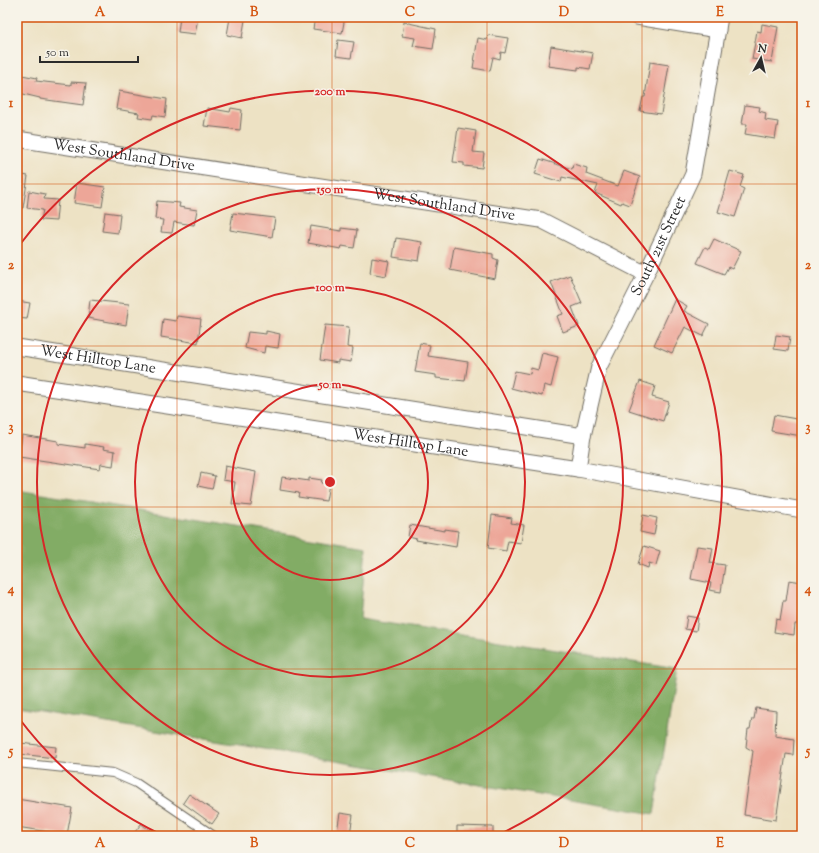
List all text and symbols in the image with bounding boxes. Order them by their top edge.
text: A [95,4,106,22]
text: B [250,4,259,22]
text: C [405,4,415,22]
text: D [559,4,569,22]
text: E [716,4,724,22]
scale bar [40,38,138,64]
north arrow [741,38,781,78]
text: N [756,40,768,58]
text: 50 m [45,44,69,62]
text: 200 m [315,83,345,101]
text: 1 [9,95,14,113]
text: 1 [806,95,811,113]
street label: West Southland Drive [51,134,196,177]
text: 150 m [315,181,344,199]
street label: West Southland Drive [371,184,517,226]
street label: South 21st Street [626,193,692,300]
text: 2 [8,257,15,275]
text: 2 [805,257,812,275]
text: 100 m [314,279,345,297]
street label: West Hilltop Lane [38,340,158,379]
text: 50 m [318,376,342,394]
text: 3 [8,419,14,437]
text: 3 [805,419,811,437]
street label: West Hilltop Lane [351,424,470,463]
centre of rings [323,475,337,489]
text: 4 [7,581,15,599]
text: 4 [804,581,812,599]
text: 5 [8,743,14,761]
text: 5 [805,743,811,761]
text: A [95,835,106,853]
text: B [250,835,259,853]
text: C [405,835,415,853]
text: D [559,835,569,853]
text: E [716,835,724,853]

